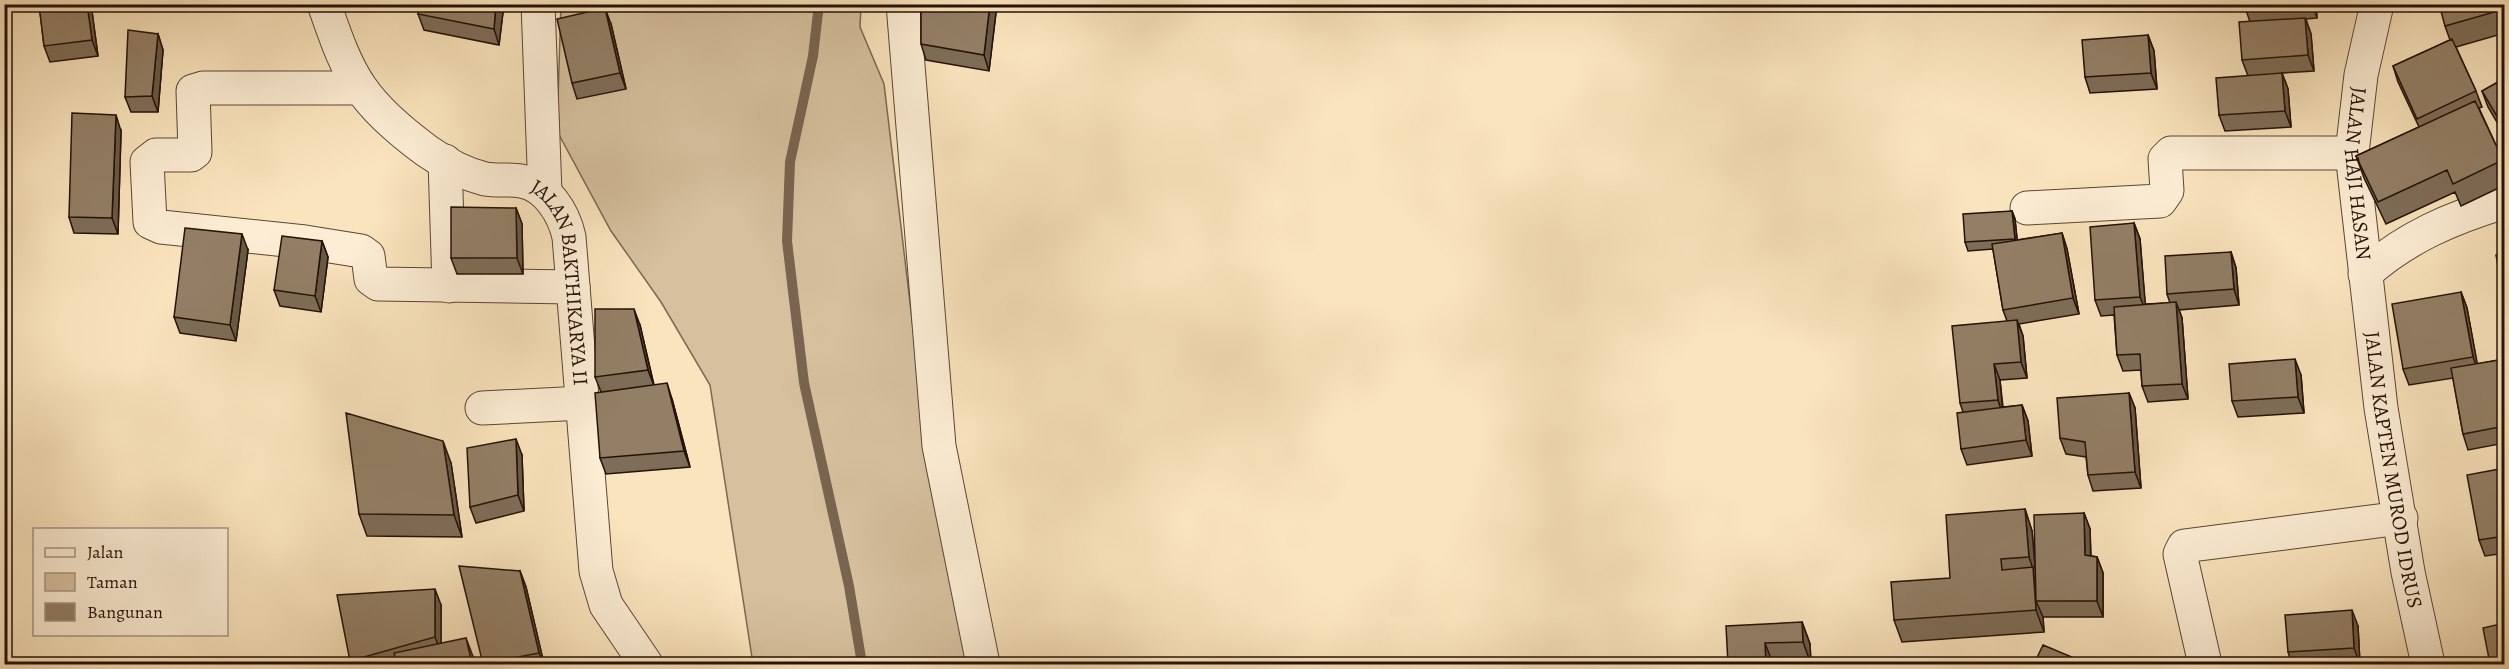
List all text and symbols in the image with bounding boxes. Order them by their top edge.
street label: JALAN HAJI HASAN [2338,85,2378,262]
street label: JALAN BAKTHIKARYA II [526,172,595,387]
street label: JALAN KAPTEN MUROD IDRUS [2358,330,2430,611]
legend [33,528,228,636]
text: Jalan [87,540,124,564]
text: Taman [87,570,138,594]
text: Bangunan [87,600,163,624]

